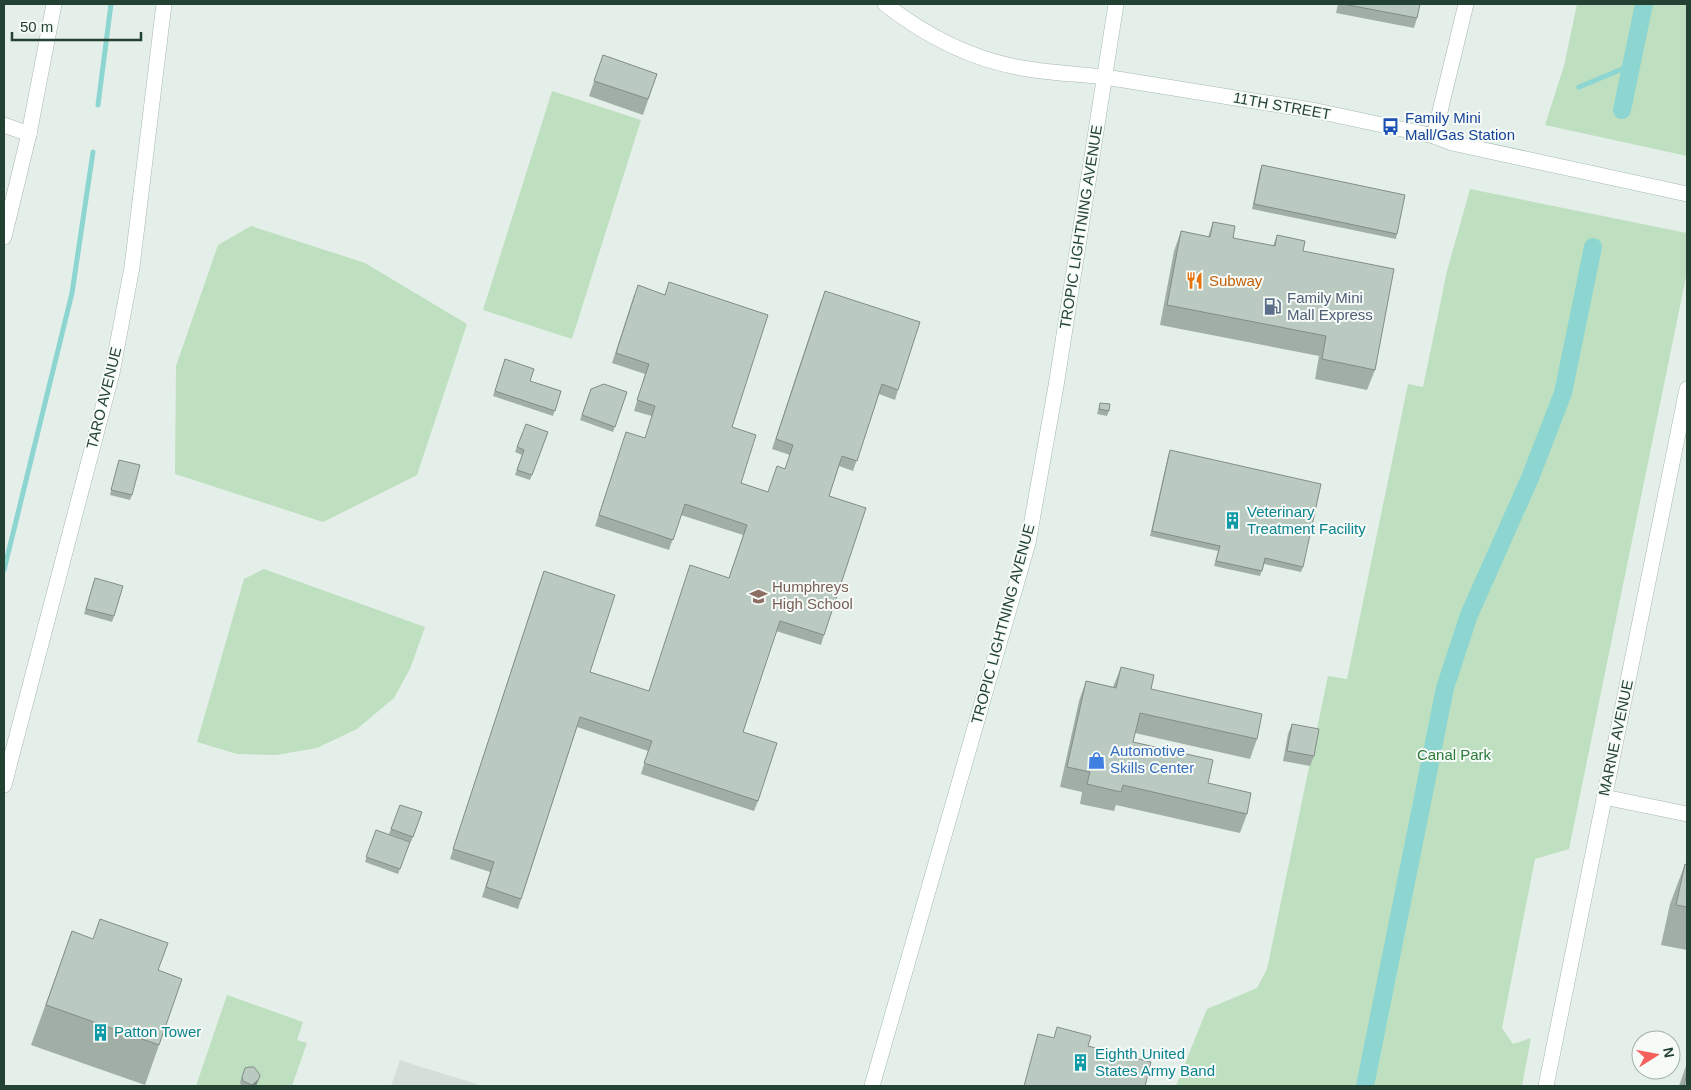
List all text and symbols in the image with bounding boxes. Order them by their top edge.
scale bar [12,10,141,42]
text: 50 m [20,18,53,35]
street label: 11TH STREET [1232,89,1332,122]
place label: Family Mini Mall/Gas Station [1405,109,1515,143]
bus stop icon: Family Mini Mall/Gas Station [1381,117,1401,137]
street label: TROPIC LIGHTNING AVENUE [1056,124,1105,330]
restaurant icon: Subway [1185,271,1205,291]
place label: Subway [1209,272,1263,289]
place label: Family Mini Mall Express [1287,289,1373,323]
fuel station icon: Family Mini Mall Express [1263,297,1283,317]
street label: TARO AVENUE [83,345,124,451]
place label: Veterinary Treatment Facility [1247,503,1366,537]
building icon: Veterinary Treatment Facility [1223,511,1243,531]
street label: TROPIC LIGHTNING AVENUE [968,522,1037,726]
place label: Humphreys High School [772,578,853,612]
school or university icon: Humphreys High School [748,586,768,606]
street label: MARNE AVENUE [1595,678,1636,797]
place label: Automotive Skills Center [1110,742,1194,776]
park label: Canal Park [1417,746,1492,763]
shop icon: Automotive Skills Center [1086,750,1106,770]
building icon: Patton Tower [90,1022,110,1042]
place label: Patton Tower [114,1023,201,1040]
north arrow [1631,1030,1681,1080]
place label: Eighth United States Army Band [1095,1045,1215,1079]
text: N [1660,1046,1678,1059]
building icon: Eighth United States Army Band [1071,1053,1091,1073]

